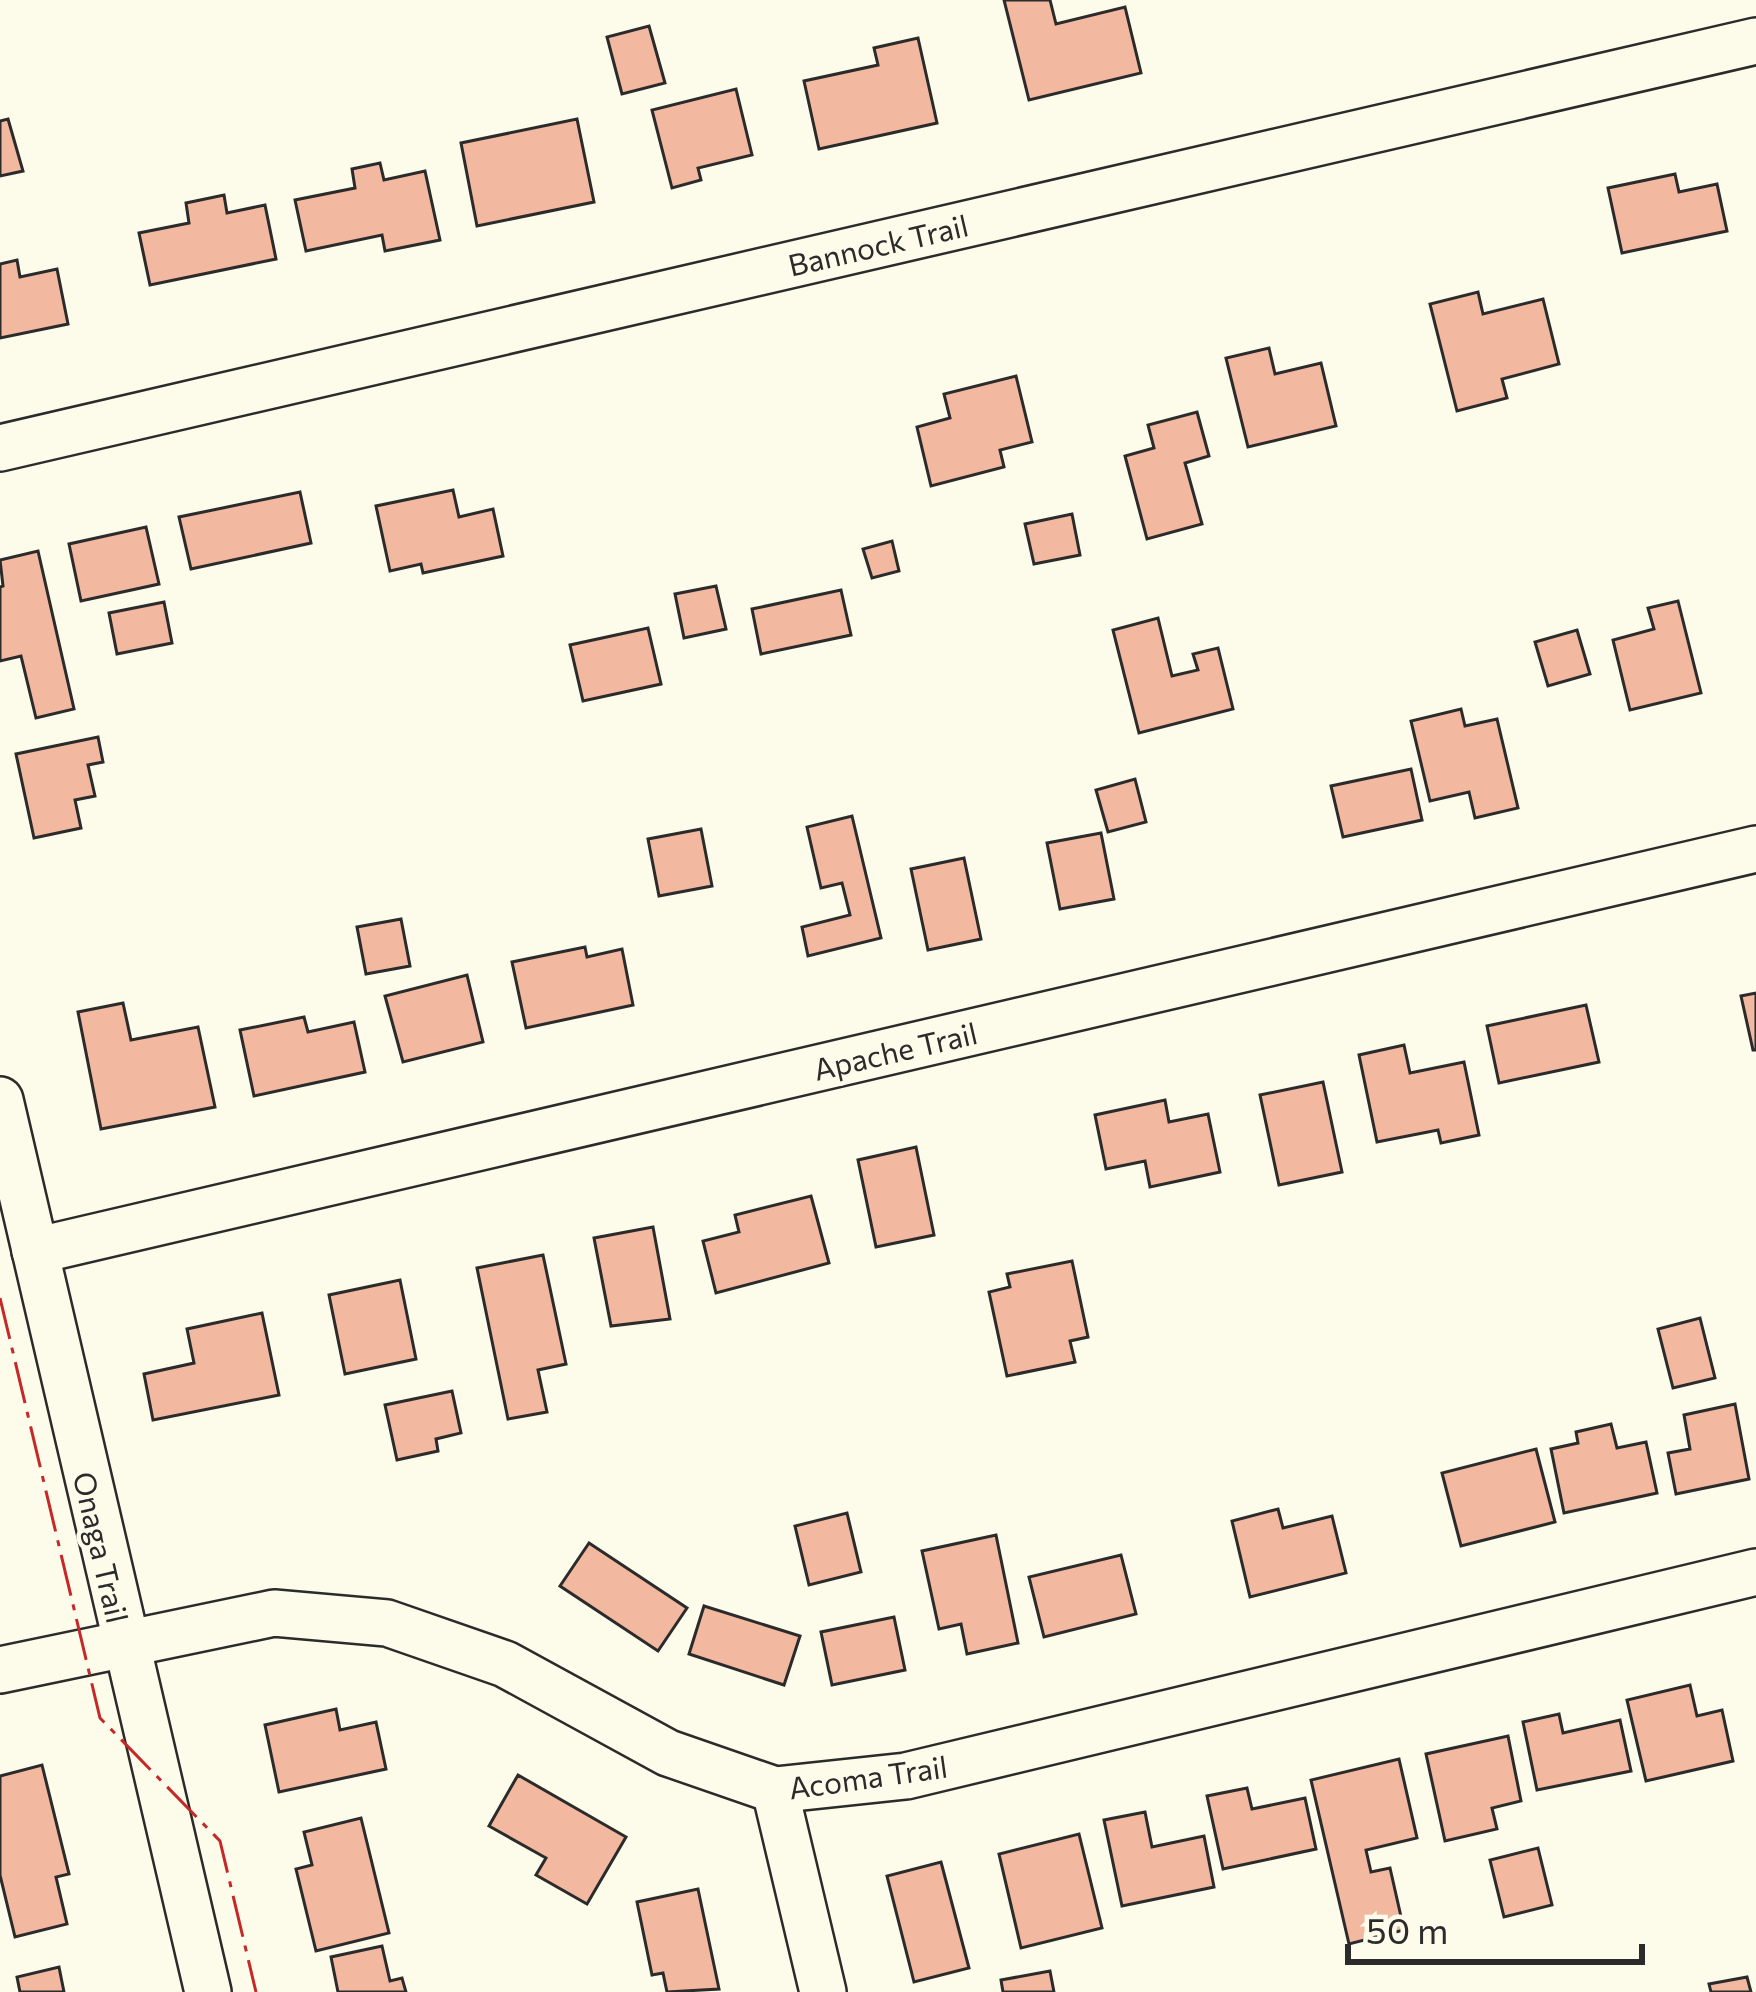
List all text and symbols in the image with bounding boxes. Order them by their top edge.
street label: Bannock Trail [784,205,972,283]
street label: Apache Trail [809,1013,981,1087]
street label: Onaga Trail [67,1468,137,1626]
street label: Acoma Trail [786,1747,950,1805]
scale bar [1348,1890,1642,1964]
text: 50 m [1366,1907,1448,1951]

